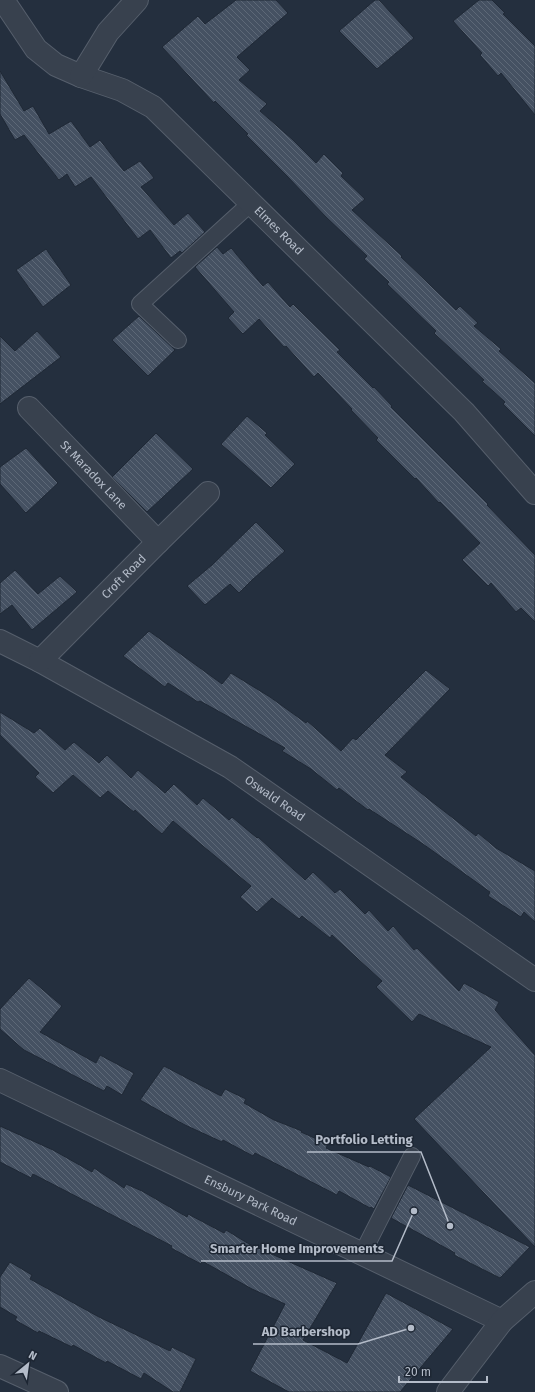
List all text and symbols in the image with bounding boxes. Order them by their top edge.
street label: Elmes Road [251,203,306,258]
street label: St Maradox Lane [57,438,130,512]
street label: Croft Road [99,551,149,602]
street label: Oswald Road [242,772,308,824]
callout: Portfolio Letting [307,1127,421,1152]
text: Portfolio Letting [315,1132,414,1147]
street label: Ensbury Park Road [202,1172,299,1229]
callout: Smarter Home Improvements [201,1236,392,1261]
text: Smarter Home Improvements [210,1241,385,1256]
callout: AD Barbershop [253,1319,358,1344]
text: AD Barbershop [261,1324,351,1339]
north arrow [8,1344,48,1384]
text: N [26,1348,39,1363]
scale bar [399,1358,487,1384]
text: 20 m [405,1365,431,1379]

